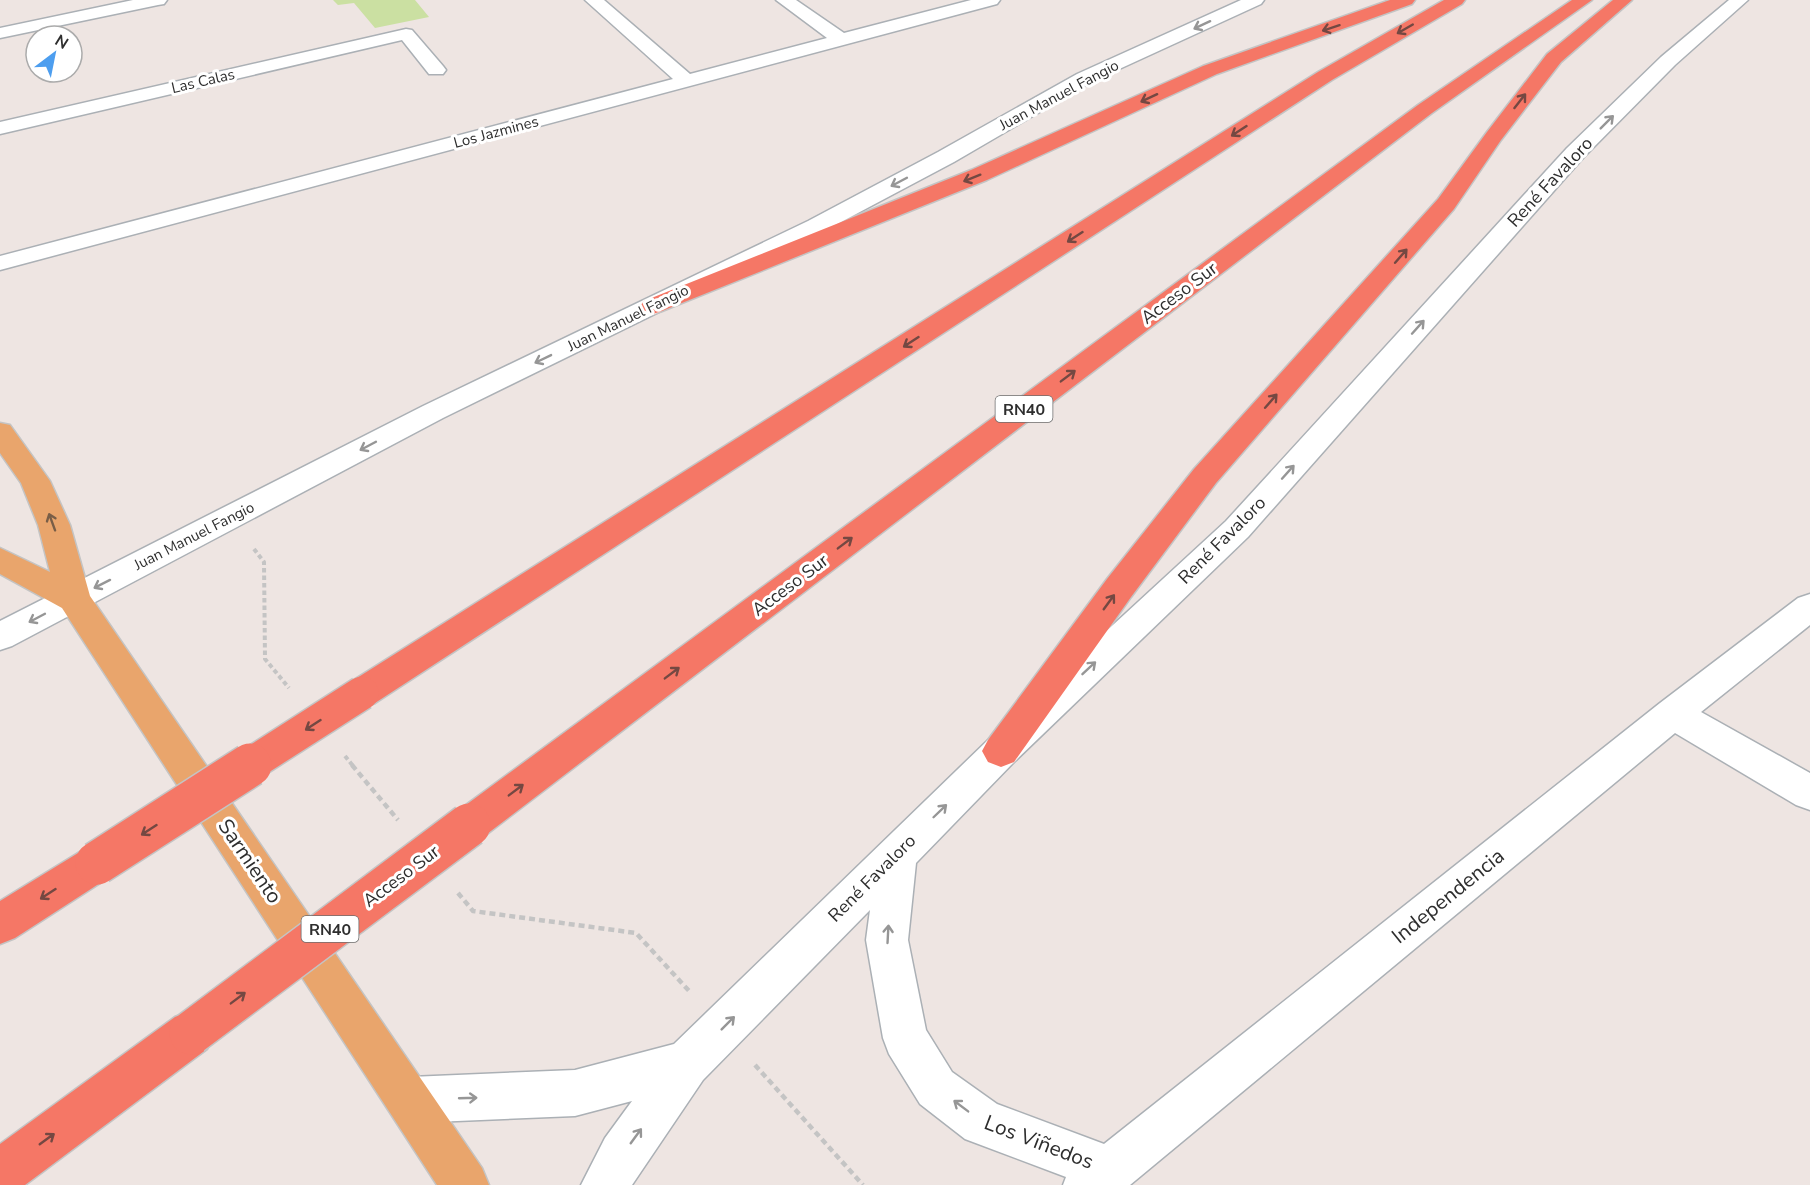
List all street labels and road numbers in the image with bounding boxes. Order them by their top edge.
street label: Juan Manuel Fangio [995,55,1122,135]
street label: Las Calas [169,64,237,98]
street label: Los Jazmines [451,111,541,153]
street label: René Favaloro [1502,132,1598,232]
street label: Acceso Sur [1136,256,1223,330]
street label: Juan Manuel Fangio [563,280,692,356]
road number: RN40 [996,396,1052,422]
street label: René Favaloro [1173,491,1271,589]
street label: Juan Manuel Fangio [129,497,258,575]
street label: Acceso Sur [747,548,834,622]
street label: Sarmiento [211,813,289,909]
street label: René Favaloro [823,829,921,927]
street label: Acceso Sur [358,839,445,913]
street label: Independencia [1386,842,1510,950]
road number: RN40 [302,916,358,942]
street label: Los Viñedos [980,1108,1098,1176]

